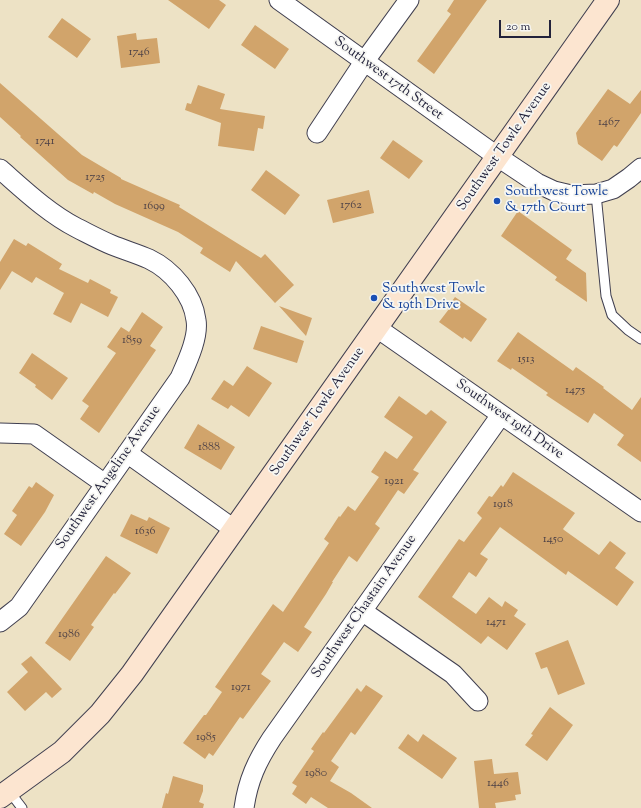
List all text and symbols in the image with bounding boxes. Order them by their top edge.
scale bar [501,12,553,38]
text: 20 m [506,18,530,36]
street label: Southwest 17th Street [330,34,446,124]
house number: 1746 [128,46,150,60]
street label: Southwest Towle Avenue [454,79,556,215]
house number: 1467 [598,116,620,130]
house number: 1741 [35,135,55,149]
house number: 1725 [85,171,105,185]
place label: Southwest Towle & 17th Court [505,185,608,218]
marker: Southwest Towle & 17th Court [492,196,502,206]
house number: 1762 [340,199,362,213]
house number: 1699 [143,200,165,214]
place label: Southwest Towle & 19th Drive [382,282,485,314]
marker: Southwest Towle & 19th Drive [369,293,379,303]
house number: 1859 [122,334,142,348]
street label: Southwest Towle Avenue [267,344,369,480]
house number: 1513 [517,353,535,367]
street label: Southwest 19th Drive [452,376,566,464]
house number: 1475 [565,384,585,398]
street label: Southwest Angeline Avenue [53,403,165,553]
house number: 1888 [198,441,220,455]
house number: 1921 [384,475,404,489]
house number: 1918 [493,498,513,512]
house number: 1636 [135,525,155,539]
street label: Southwest Chastain Avenue [309,532,421,682]
house number: 1450 [543,533,563,547]
house number: 1471 [486,616,506,630]
house number: 1986 [58,628,80,642]
house number: 1971 [231,681,251,695]
house number: 1985 [196,731,216,745]
house number: 1980 [305,767,327,781]
house number: 1446 [487,777,509,791]

